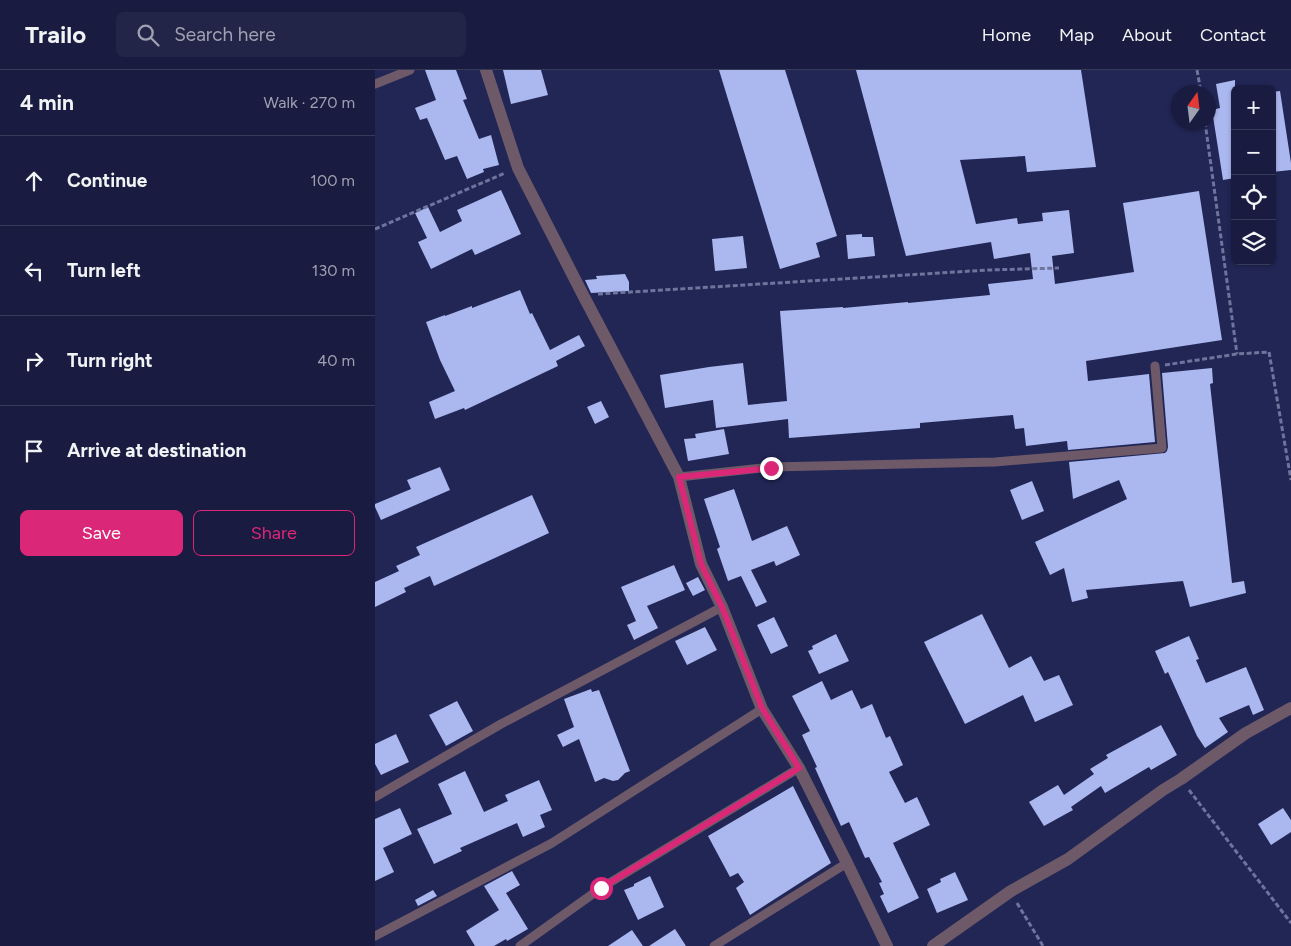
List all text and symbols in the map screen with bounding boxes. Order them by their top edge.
search box [116,12,466,57]
text: Trailo [25,20,86,49]
icon: search [134,21,162,49]
text: Search here [174,23,276,46]
text: Home [982,24,1031,46]
text: Map [1059,24,1094,46]
text: About [1122,24,1172,46]
text: Contact [1200,24,1266,46]
north arrow [1171,85,1216,130]
map controls [1231,85,1276,265]
button: + [1231,85,1276,130]
text: 4 min [20,90,74,115]
text: Walk · 270 m [264,93,355,112]
button: − [1231,130,1276,175]
icon: ahead [20,167,48,195]
text: Continue [67,169,147,192]
text: 100 m [310,171,355,190]
button: locate [1231,175,1276,220]
button: layers [1231,220,1276,265]
icon: left [20,257,48,285]
text: Turn left [67,259,141,282]
text: 130 m [312,261,355,280]
icon: right [20,347,48,375]
text: Turn right [67,349,153,372]
text: 40 m [317,351,355,370]
icon: arrive [20,437,48,465]
text: Arrive at destination [67,439,246,462]
route end [760,457,783,480]
button: Save [20,510,183,556]
button: Share [193,510,355,556]
route start [590,877,613,900]

